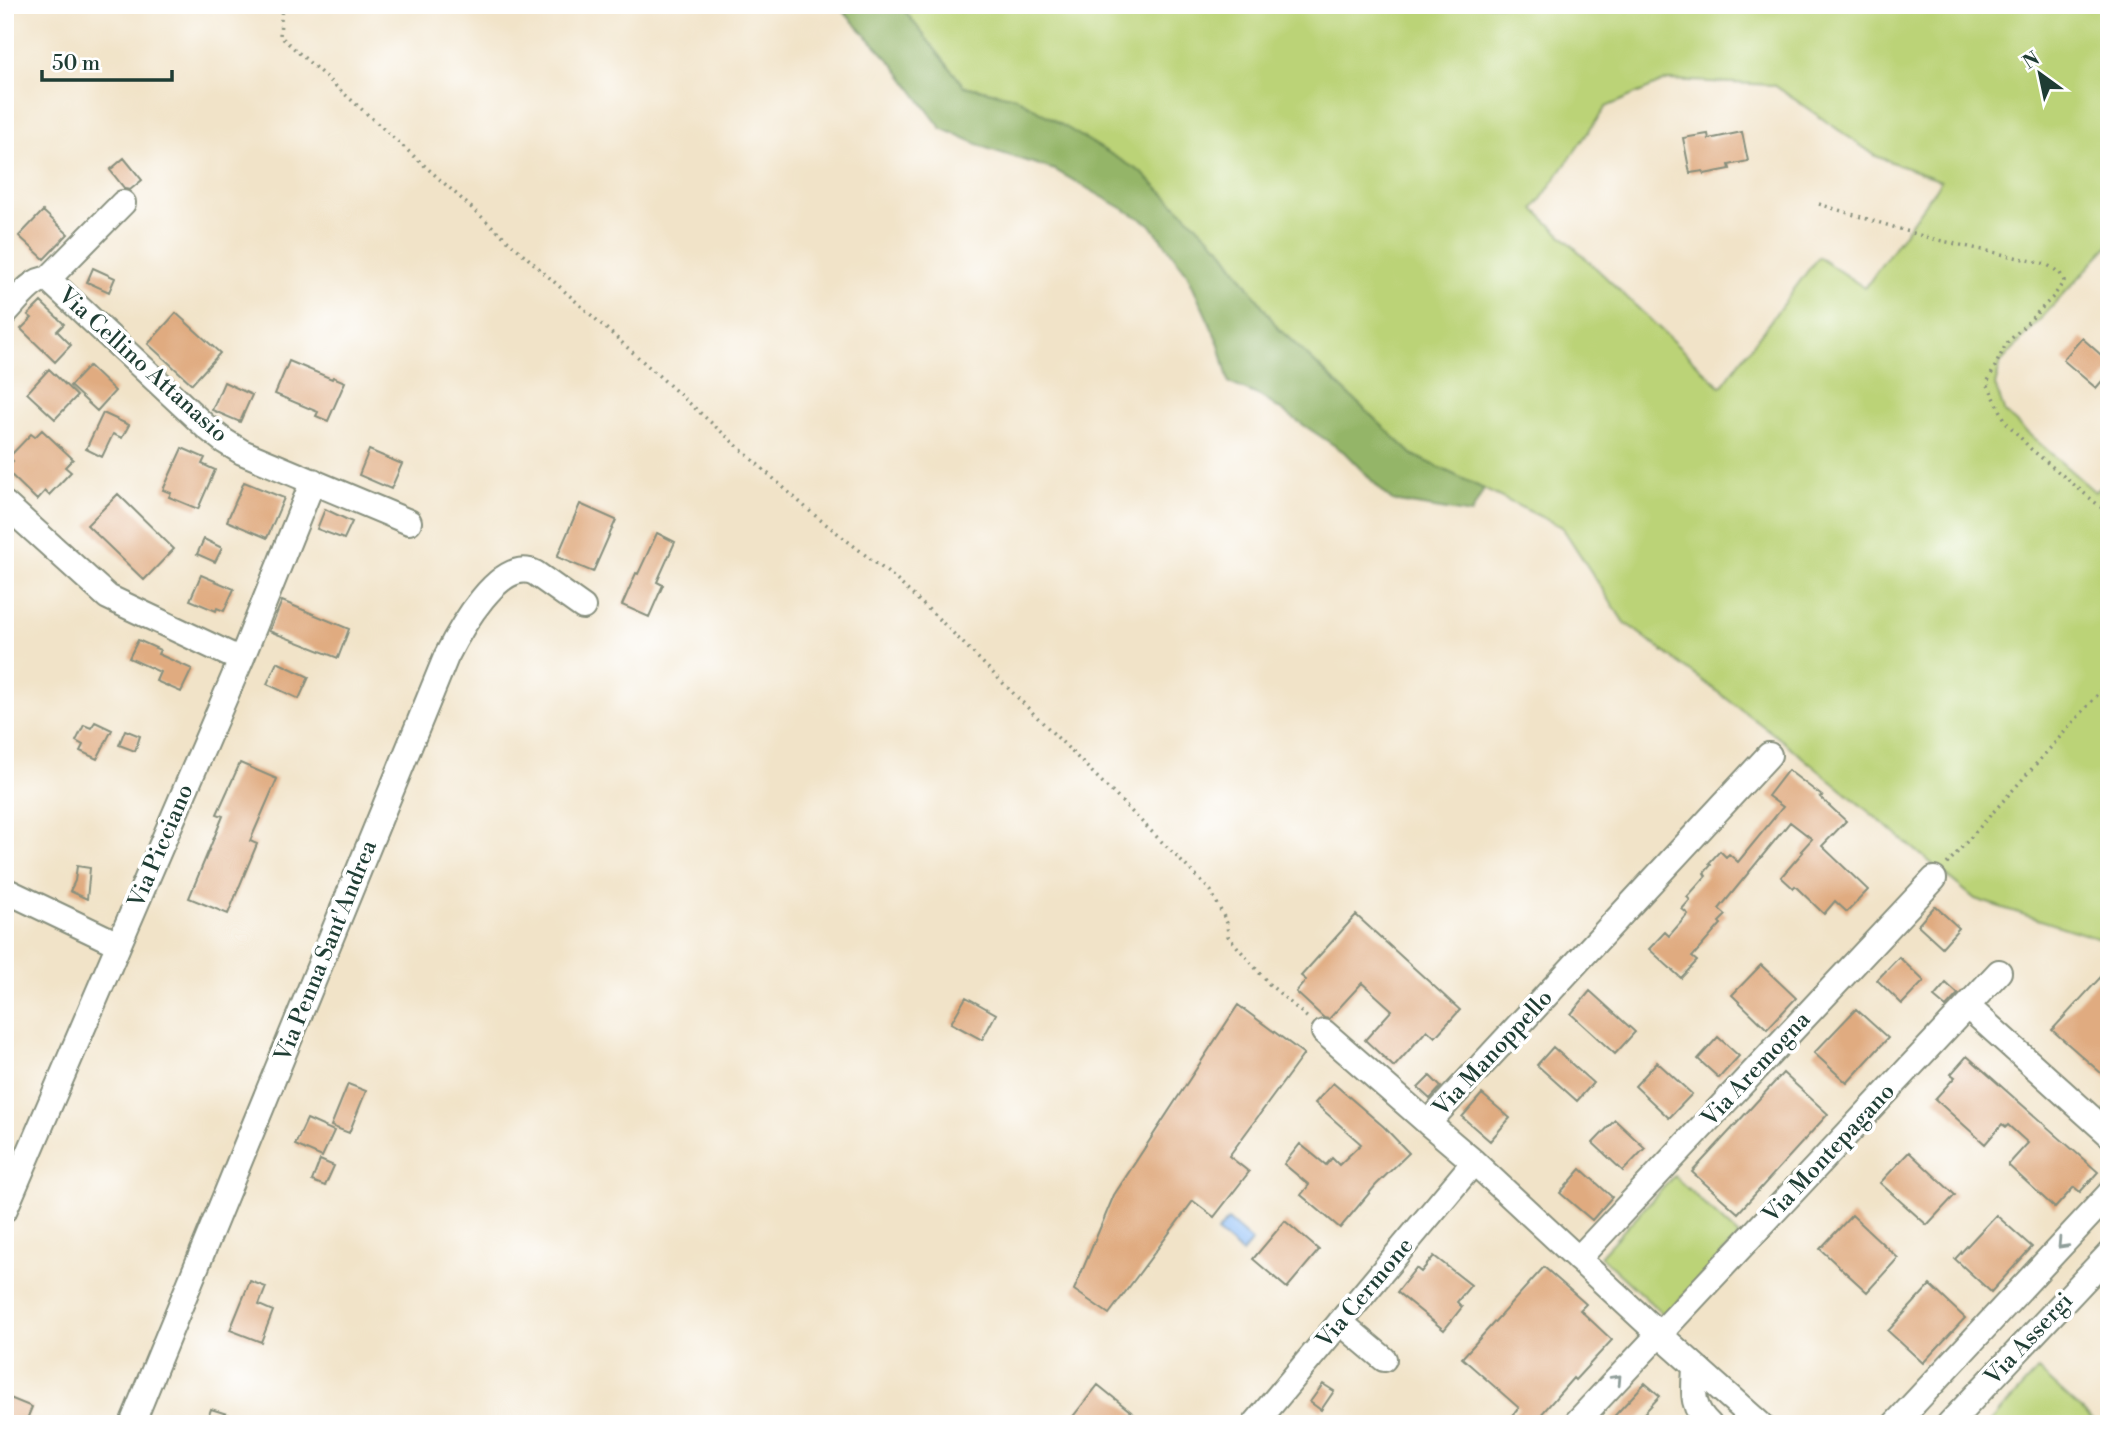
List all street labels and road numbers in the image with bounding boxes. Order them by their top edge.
street label: Via Cellino Attanasio [51,281,234,449]
street label: Via Picciano [122,780,200,913]
street label: Via Penna Sant'Andrea [268,836,383,1067]
street label: Via Manoppello [1427,984,1559,1123]
street label: Via Aremogna [1695,1006,1816,1133]
street label: Via Montepagano [1756,1077,1901,1229]
street label: Via Cermone [1310,1232,1419,1355]
street label: Via Assergi [1979,1287,2079,1392]

